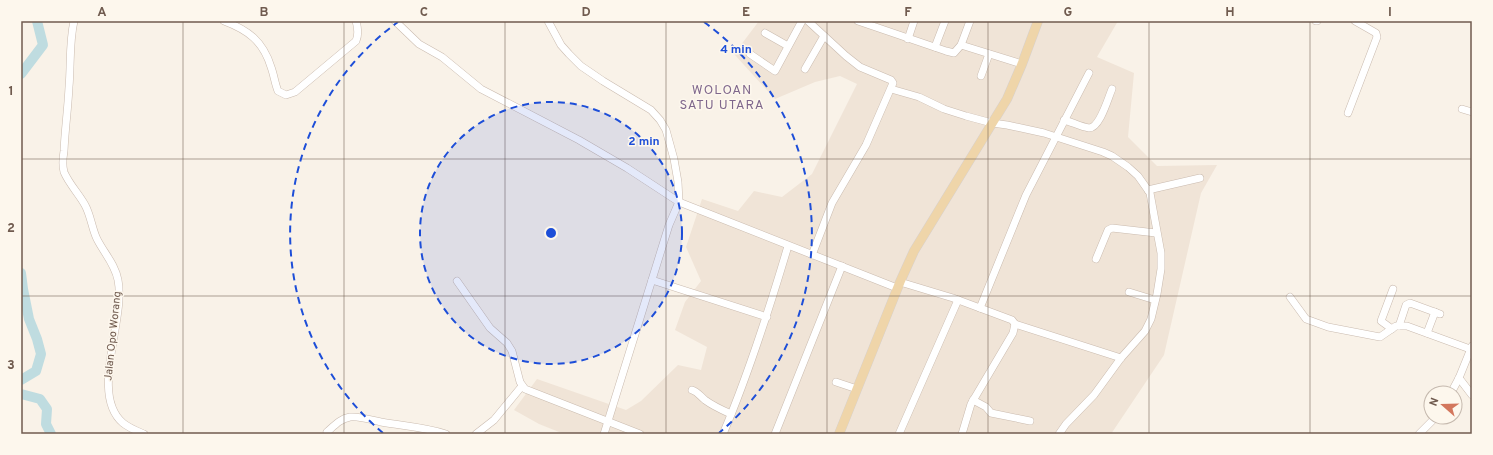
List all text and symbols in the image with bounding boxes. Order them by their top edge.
text: A [97,5,107,21]
text: B [260,5,269,21]
text: C [420,5,428,21]
text: D [581,5,591,21]
text: E [742,5,750,21]
text: F [904,5,912,21]
text: G [1064,5,1073,21]
text: H [1225,5,1235,21]
text: I [1388,5,1392,21]
text: 4 min [720,42,752,58]
district label: WOLOAN SATU UTARA [679,83,765,114]
text: 1 [8,84,14,100]
text: 2 min [628,134,660,150]
text: 2 [7,221,15,237]
centre of rings [544,226,558,240]
street label: Jalan Opo Worang [101,291,125,381]
text: 3 [7,358,15,374]
north arrow [1423,385,1463,425]
text: N [1427,396,1442,408]

